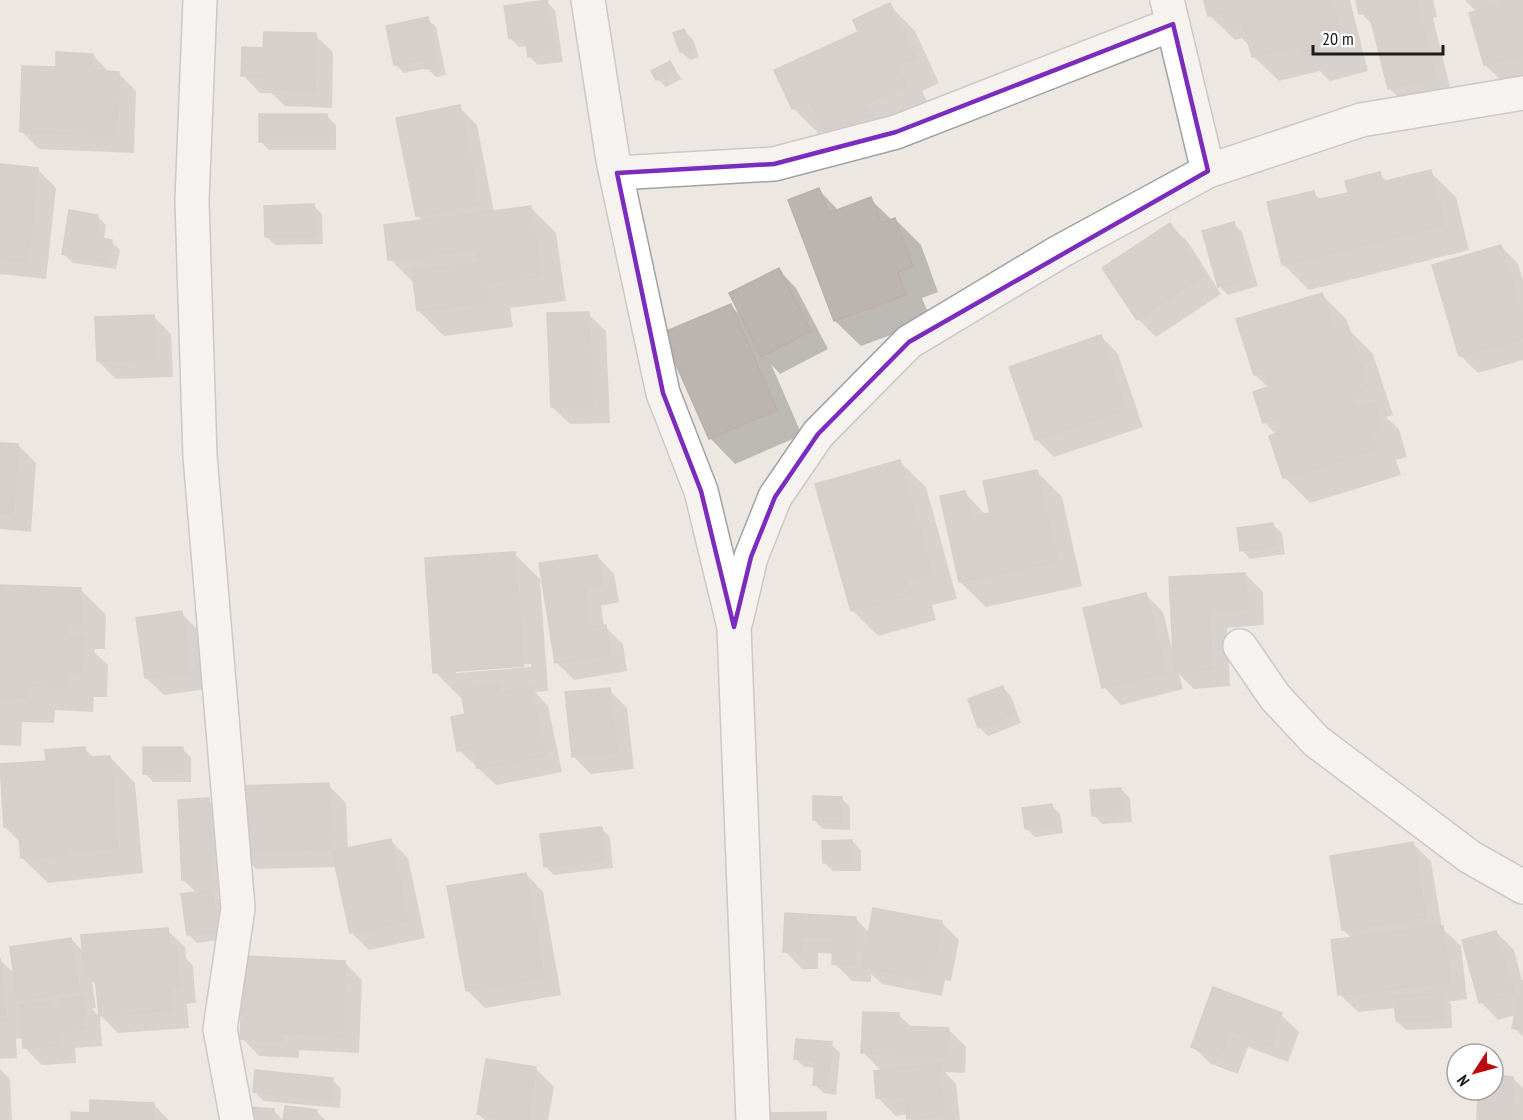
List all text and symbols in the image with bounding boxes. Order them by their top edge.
scale bar [1313,18,1444,56]
text: 20 m [1322,27,1354,50]
north arrow [1445,1042,1505,1102]
text: N [1452,1071,1473,1090]

